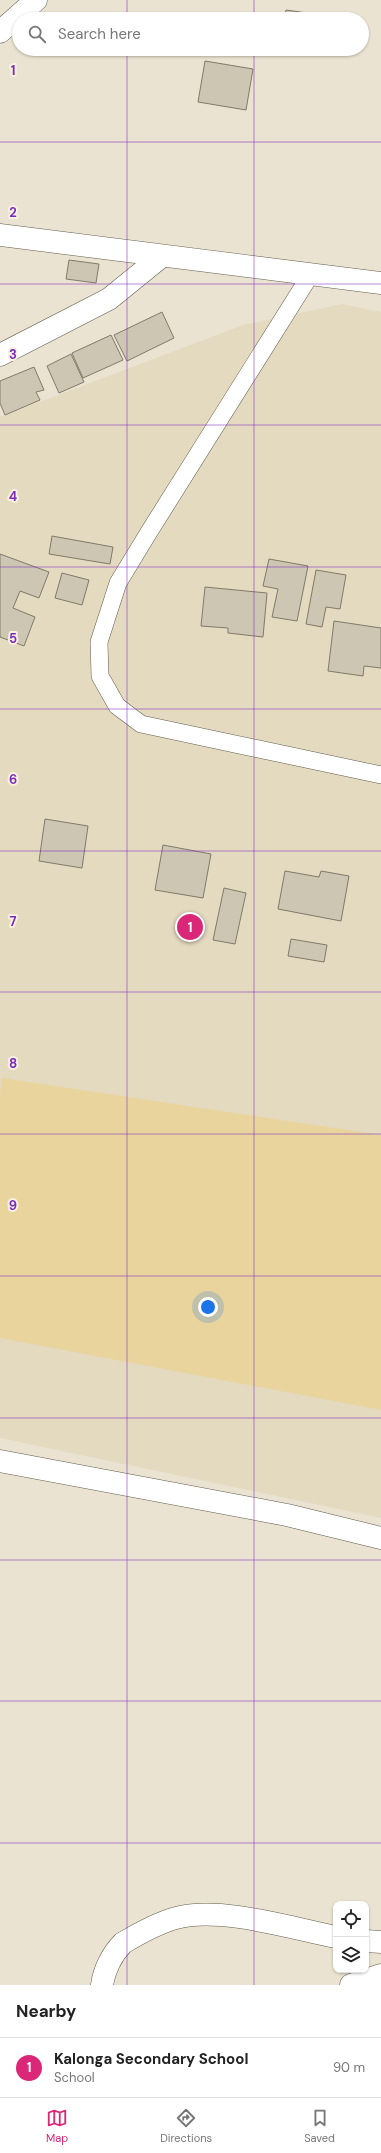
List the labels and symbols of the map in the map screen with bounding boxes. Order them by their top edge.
text: 1 [11,62,15,79]
text: 2 [9,204,17,221]
text: 3 [9,346,17,363]
text: 4 [9,488,17,505]
text: 5 [9,630,17,647]
text: 6 [9,771,17,788]
pin: 1 [177,912,203,942]
text: 7 [10,913,17,930]
text: 8 [9,1055,17,1072]
text: 9 [9,1197,17,1214]
your location [198,1297,218,1317]

